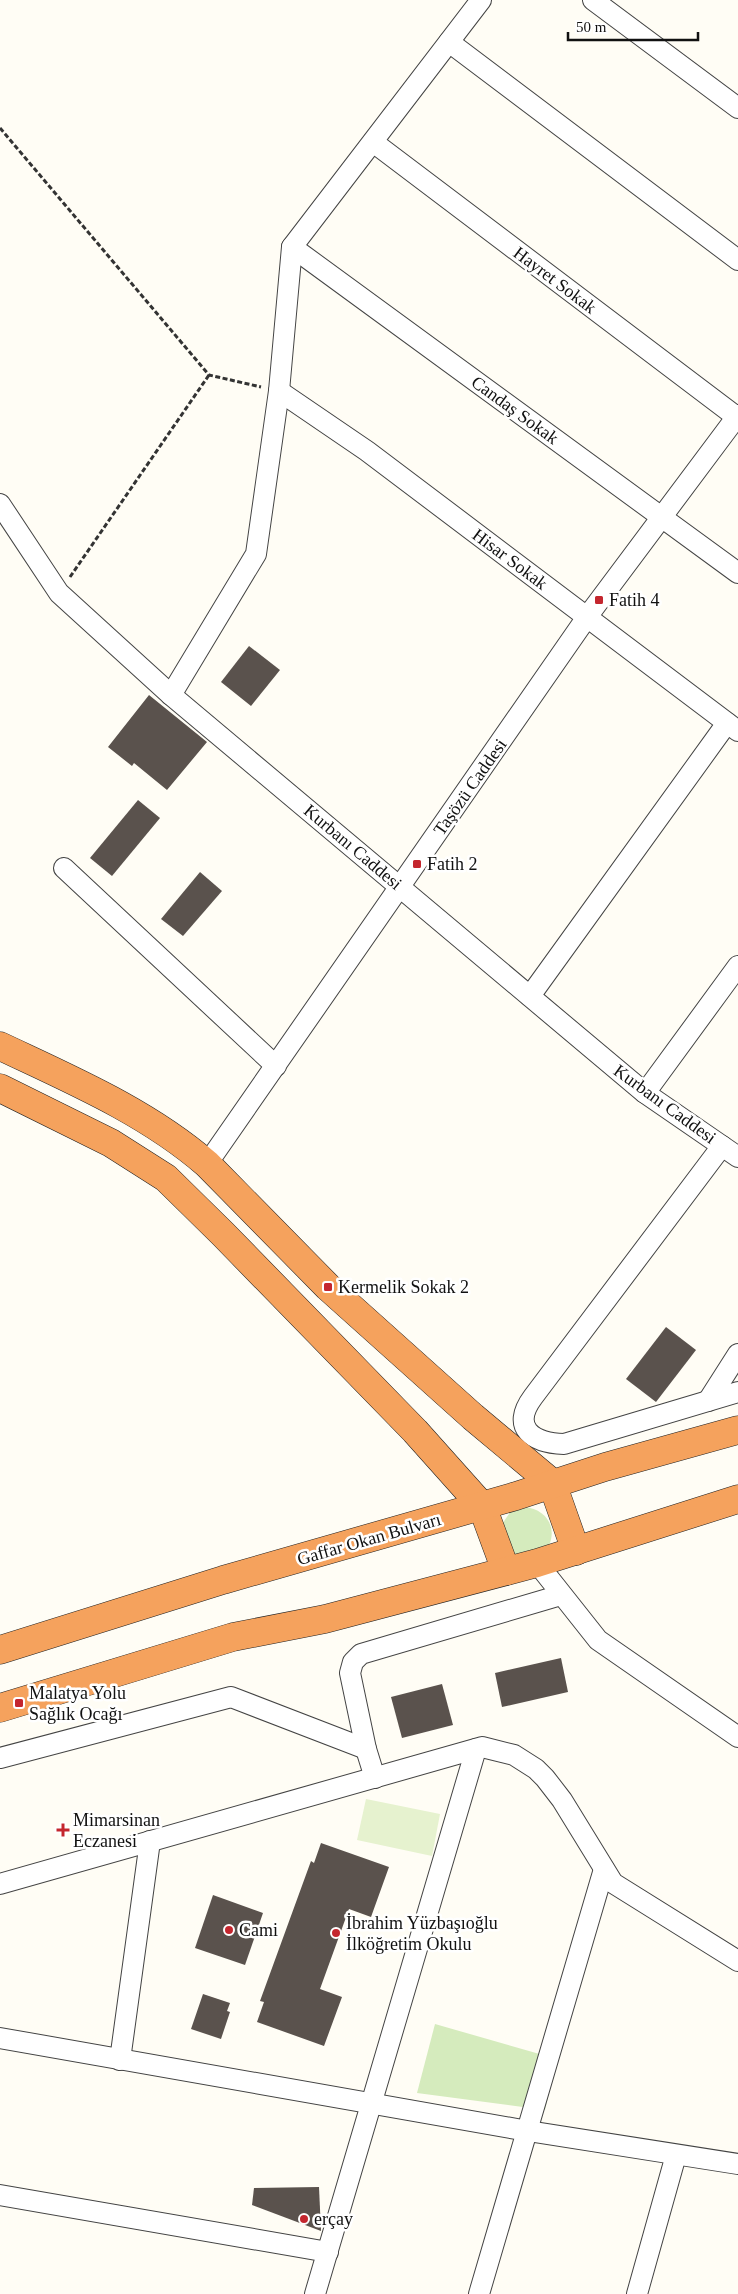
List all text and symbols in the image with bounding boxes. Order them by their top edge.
scale bar [568,10,698,42]
text: 50 m [576,19,607,35]
street label: Hayret Sokak [510,242,600,318]
street label: Candaş Sokak [468,372,562,448]
street label: Hisar Sokak [469,524,551,594]
place label: Fatih 4 [609,590,660,610]
marker: Fatih 4 [593,594,605,606]
street label: Taşözü Caddesi [429,735,511,839]
street label: Kurbanı Caddesi [300,800,406,894]
place label: Fatih 2 [427,854,478,874]
marker: Fatih 2 [411,858,423,870]
street label: Kurbanı Caddesi [610,1060,720,1148]
place label: Kermelik Sokak 2 [338,1277,469,1297]
marker: Kermelik Sokak 2 [322,1281,334,1293]
street label: Gaffar Okan Bulvarı [295,1509,443,1569]
place label: Malatya Yolu Sağlık Ocağı [29,1683,126,1724]
marker: Malatya Yolu Sağlık Ocağı [13,1697,25,1709]
place label: Mimarsinan Eczanesi [73,1810,160,1851]
marker: Mimarsinan Eczanesi [57,1824,69,1836]
place label: İbrahim Yüzbaşıoğlu İlköğretim Okulu [346,1913,498,1954]
place label: Cami [239,1920,278,1940]
marker: Cami [223,1924,235,1936]
marker: İbrahim Yüzbaşıoğlu İlköğretim Okulu [330,1927,342,1939]
place label: erçay [314,2209,353,2229]
marker: erçay [298,2213,310,2225]

